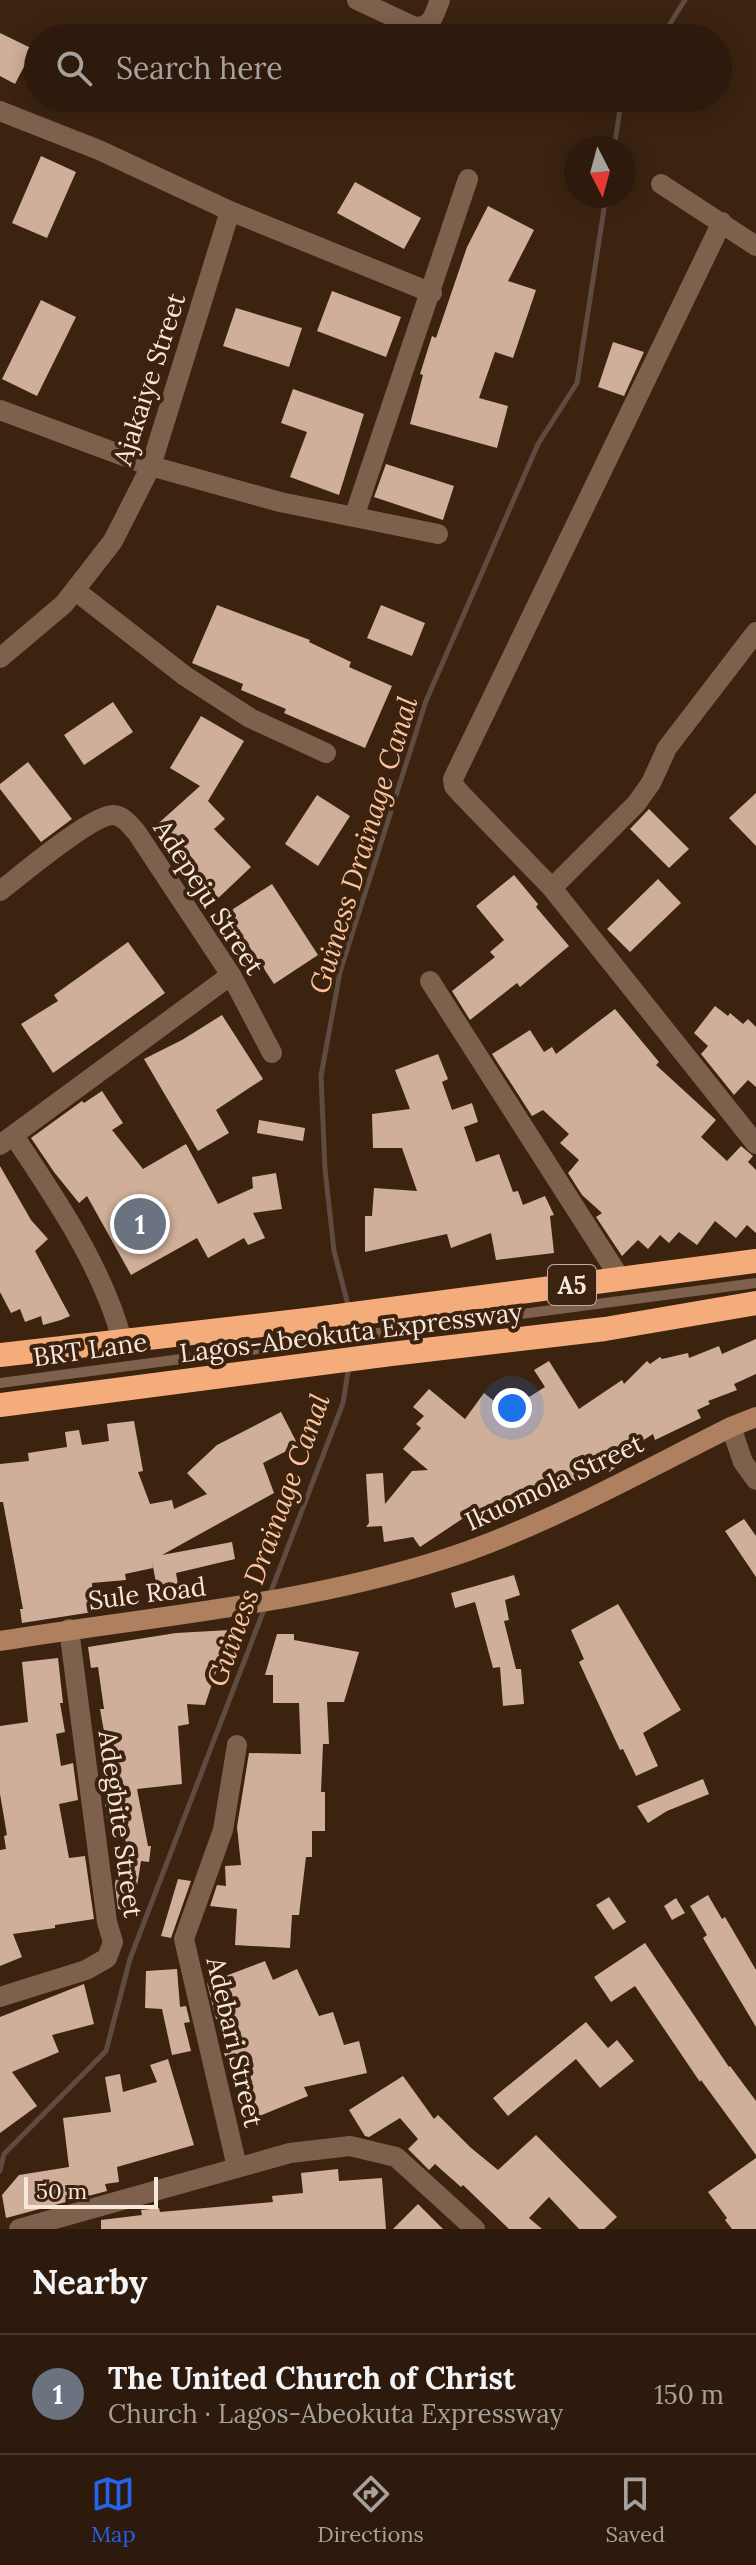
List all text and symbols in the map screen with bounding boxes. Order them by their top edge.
search box [24,24,732,112]
icon: search [52,46,96,90]
text: Search here [116,49,283,87]
north arrow [564,136,636,208]
street label: Ajakaiye Street [105,289,192,470]
water label: Guiness Drainage Canal [301,692,425,998]
street label: Adepeju Street [146,812,271,981]
pin: 1 [114,1194,166,1254]
road number: A5 [548,1265,596,1305]
street label: Lagos-Abeokuta Expressway [178,1295,525,1369]
street label: BRT Lane [31,1325,149,1373]
your location [492,1388,532,1428]
water label: Guiness Drainage Canal [198,1389,338,1691]
street label: Ikuomola Street [460,1426,648,1538]
street label: Sule Road [86,1569,208,1617]
street label: Adegbite Street [91,1727,150,1920]
street label: Adebari Street [199,1953,271,2130]
scale bar [24,2173,158,2209]
text: 50 m [36,2177,87,2205]
text: Nearby [32,2260,148,2303]
text: The United Church of Christ [108,2359,515,2397]
text: 1 [53,2378,63,2411]
text: 150 m [654,2378,724,2411]
text: Church · Lagos-Abeokuta Expressway [108,2397,563,2430]
tab: Map [91,2472,136,2548]
tab: Directions [317,2472,424,2548]
tab: Saved [606,2472,665,2548]

